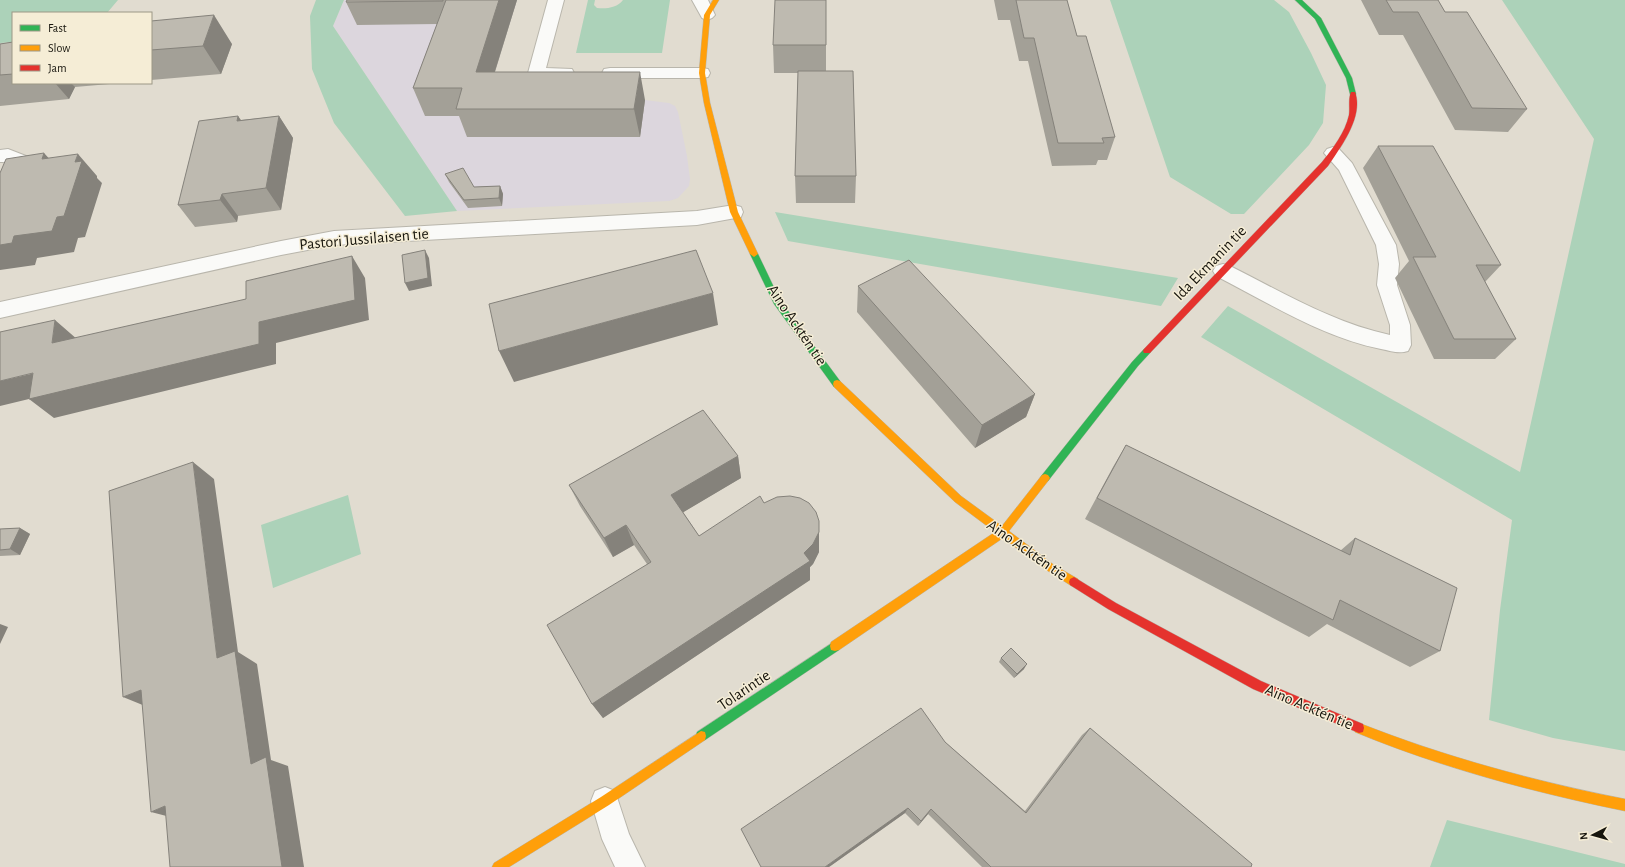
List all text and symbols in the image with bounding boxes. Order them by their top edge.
legend [12,12,152,84]
text: Fast [48,22,67,34]
text: Slow [48,42,70,54]
text: Jam [48,62,67,74]
street label: Ida Ekmanin tie [1171,223,1249,303]
street label: Pastori Jussilaisen tie [299,225,429,253]
street label: Aino Acktén tie [764,282,830,368]
street label: Aino Acktén tie [984,517,1070,583]
street label: Tolarintie [715,667,773,713]
street label: Aino Acktén tie [1263,681,1355,733]
north arrow [1573,815,1613,855]
text: N [1578,832,1589,840]

